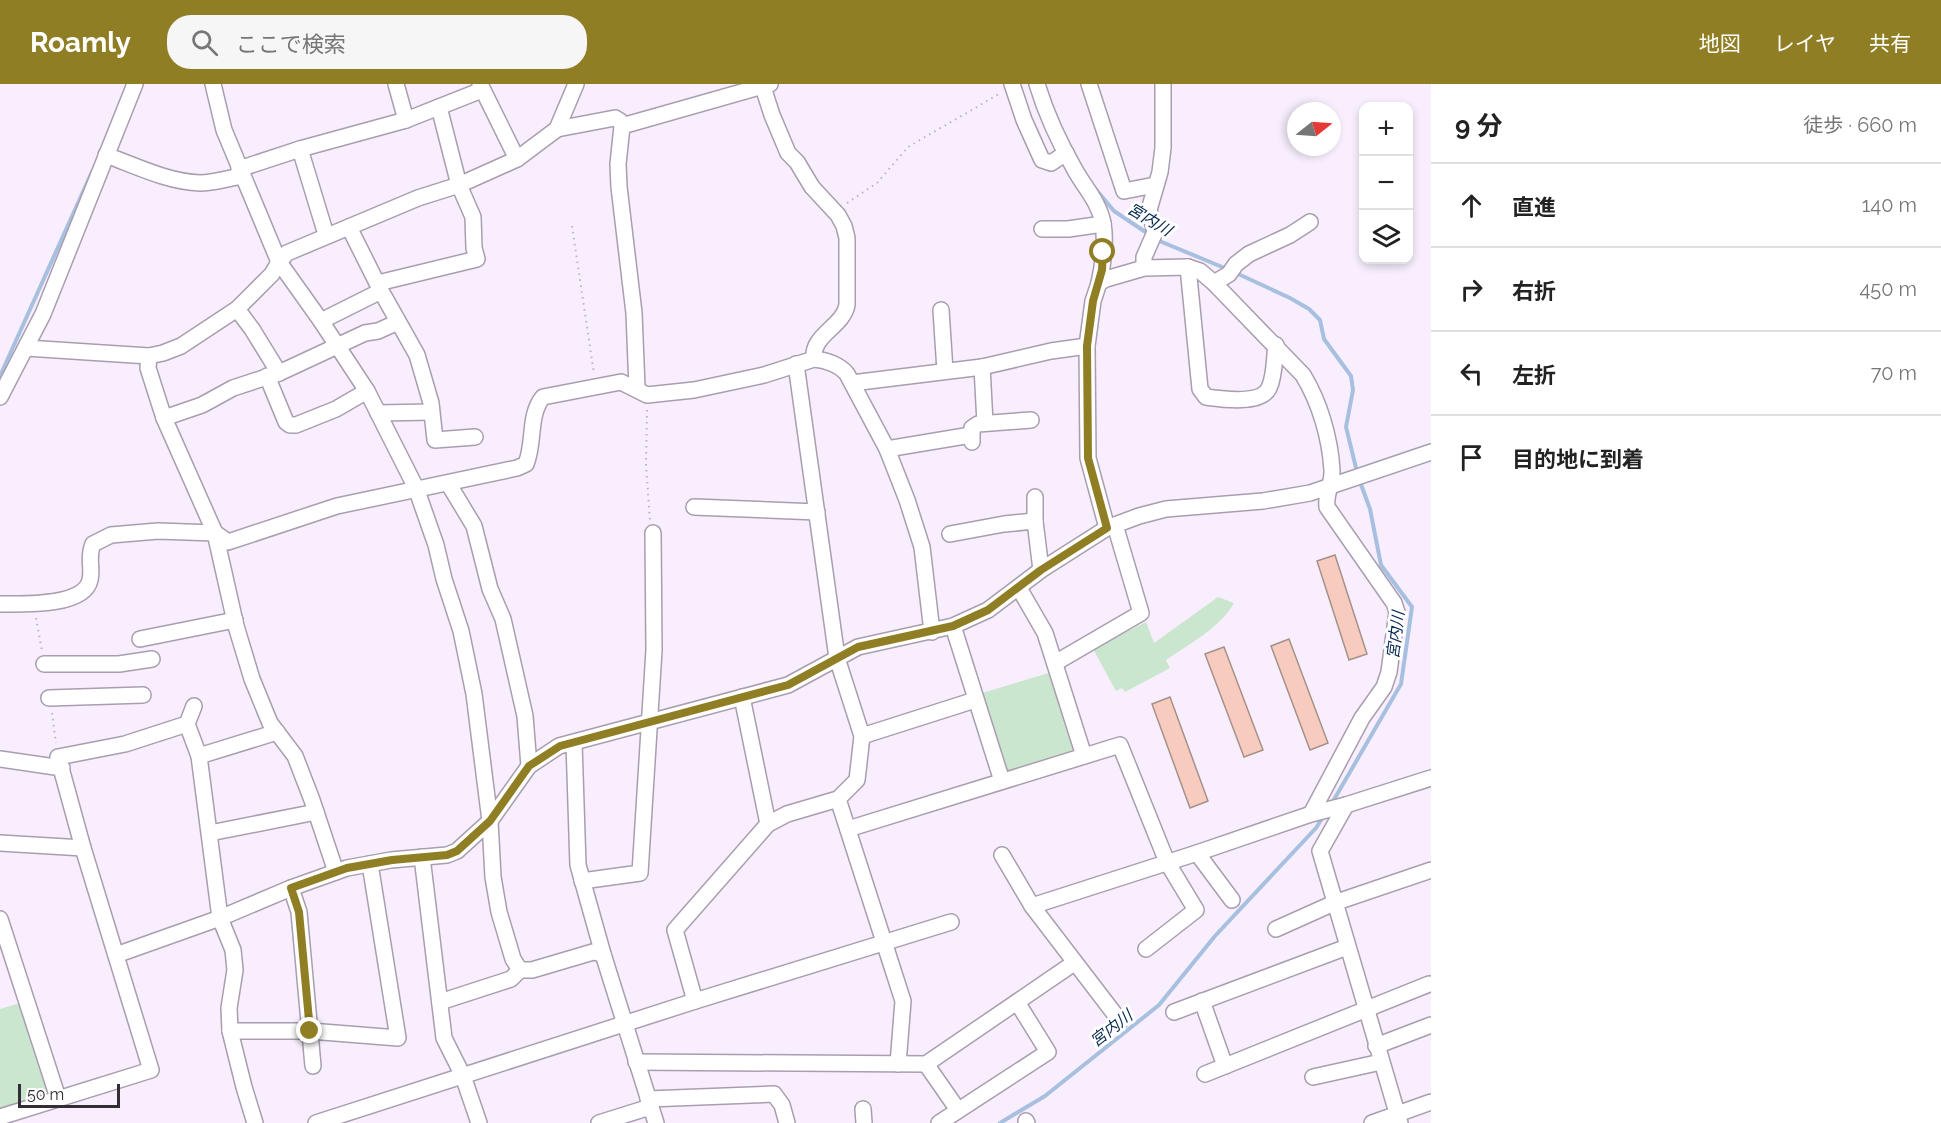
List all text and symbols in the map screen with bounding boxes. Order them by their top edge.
search box [167,15,587,69]
text: Roamly [30,26,131,59]
icon: search [188,26,221,59]
text: ここで検索 [236,31,346,57]
text: 地図 [1699,31,1741,56]
text: レイヤ [1774,31,1836,56]
text: 共有 [1869,31,1911,56]
north arrow [1287,102,1341,156]
map controls [1359,102,1413,264]
button: + [1359,102,1413,156]
text: 9 分 [1455,111,1503,141]
text: 徒歩 · 660 m [1803,113,1917,137]
button: − [1359,156,1413,210]
icon: ahead [1455,189,1488,222]
text: 140 m [1862,193,1917,217]
text: 直進 [1512,194,1556,220]
water label: 宮内川 [1124,199,1177,241]
button: layers [1359,210,1413,264]
route start [1089,238,1115,264]
icon: right [1455,273,1488,306]
text: 450 m [1859,277,1917,301]
text: 右折 [1512,278,1556,304]
icon: left [1455,357,1488,390]
text: 70 m [1871,361,1917,385]
text: 左折 [1512,362,1556,388]
icon: arrive [1455,441,1488,474]
text: 目的地に到着 [1512,446,1644,472]
water label: 宮内川 [1383,608,1408,660]
water label: 宮内川 [1087,1005,1138,1051]
route end [296,1017,322,1043]
scale bar [18,1081,120,1108]
text: 50 m [27,1085,64,1104]

